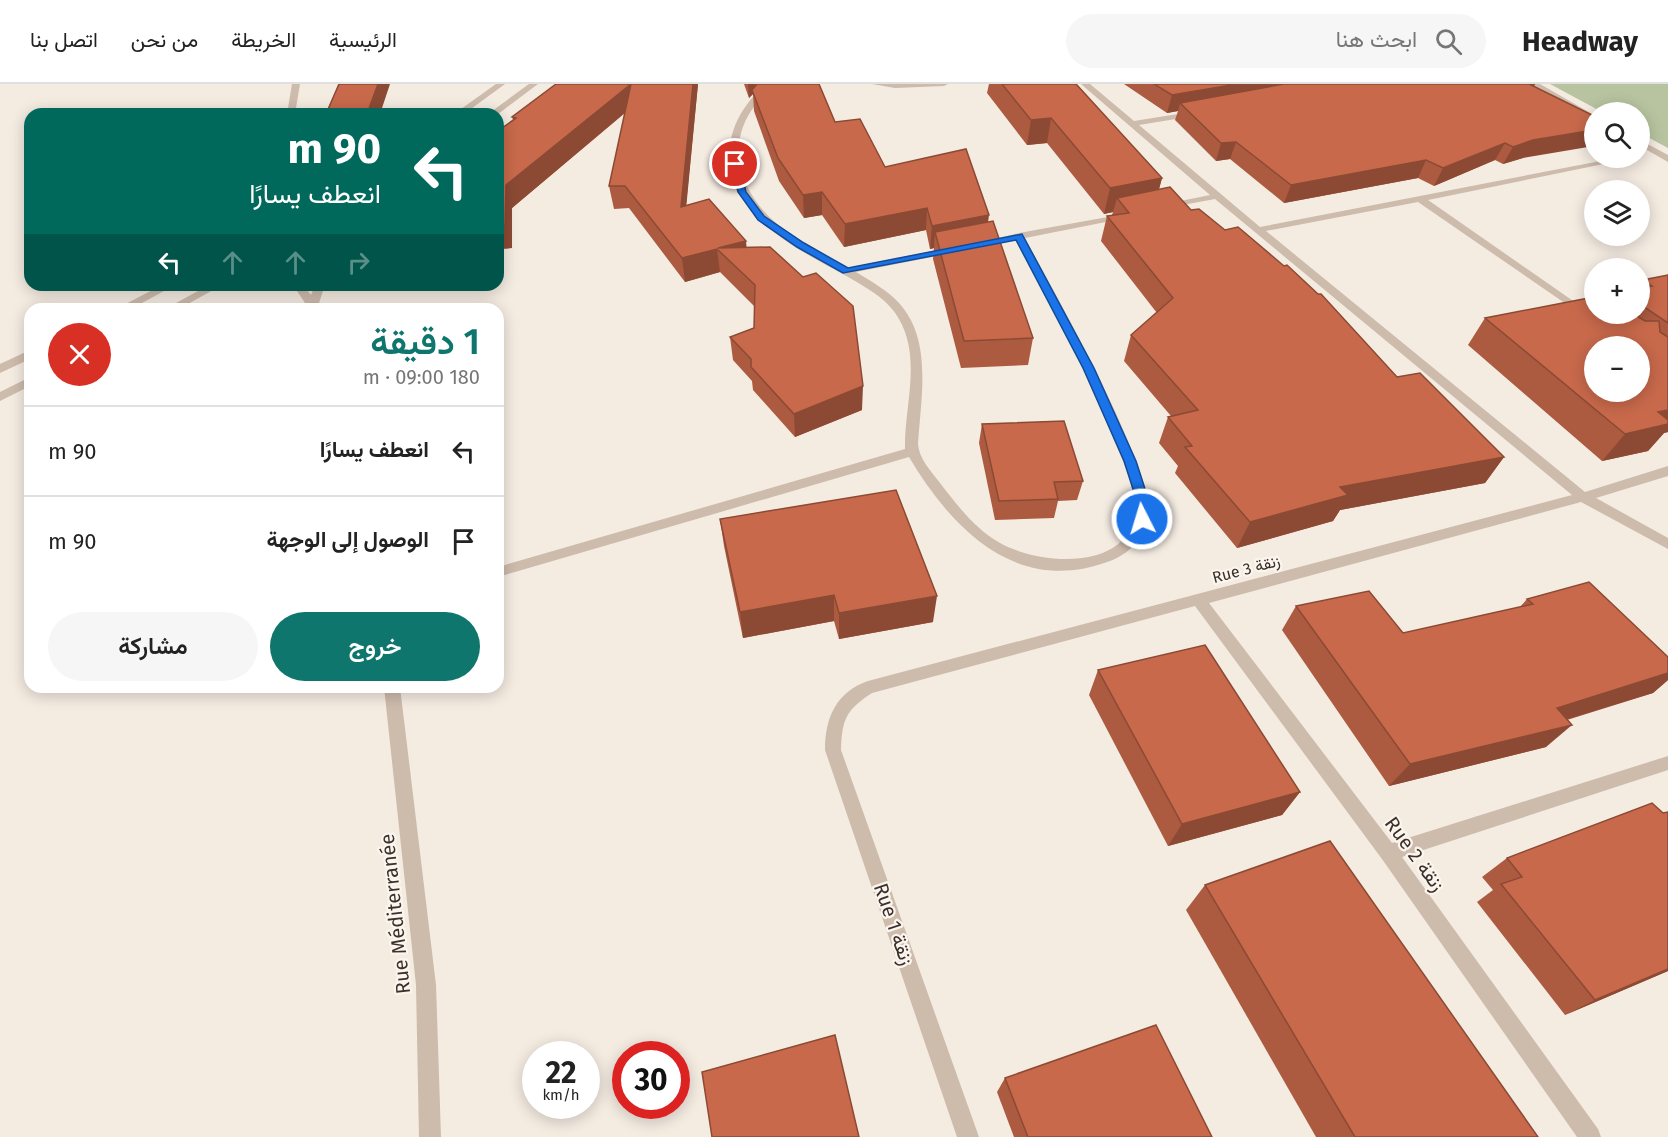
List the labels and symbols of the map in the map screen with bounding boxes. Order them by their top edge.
pin [709,138,760,189]
position arrow [1110,487,1174,551]
street label: Rue 3 زنقة [1210,551,1282,588]
street label: Rue 2 زنقة [1379,812,1450,897]
street label: Rue Méditerranée [375,833,415,995]
street label: Rue 1 زنقة [868,880,919,969]
speed limit sign: 30 [612,1041,690,1119]

